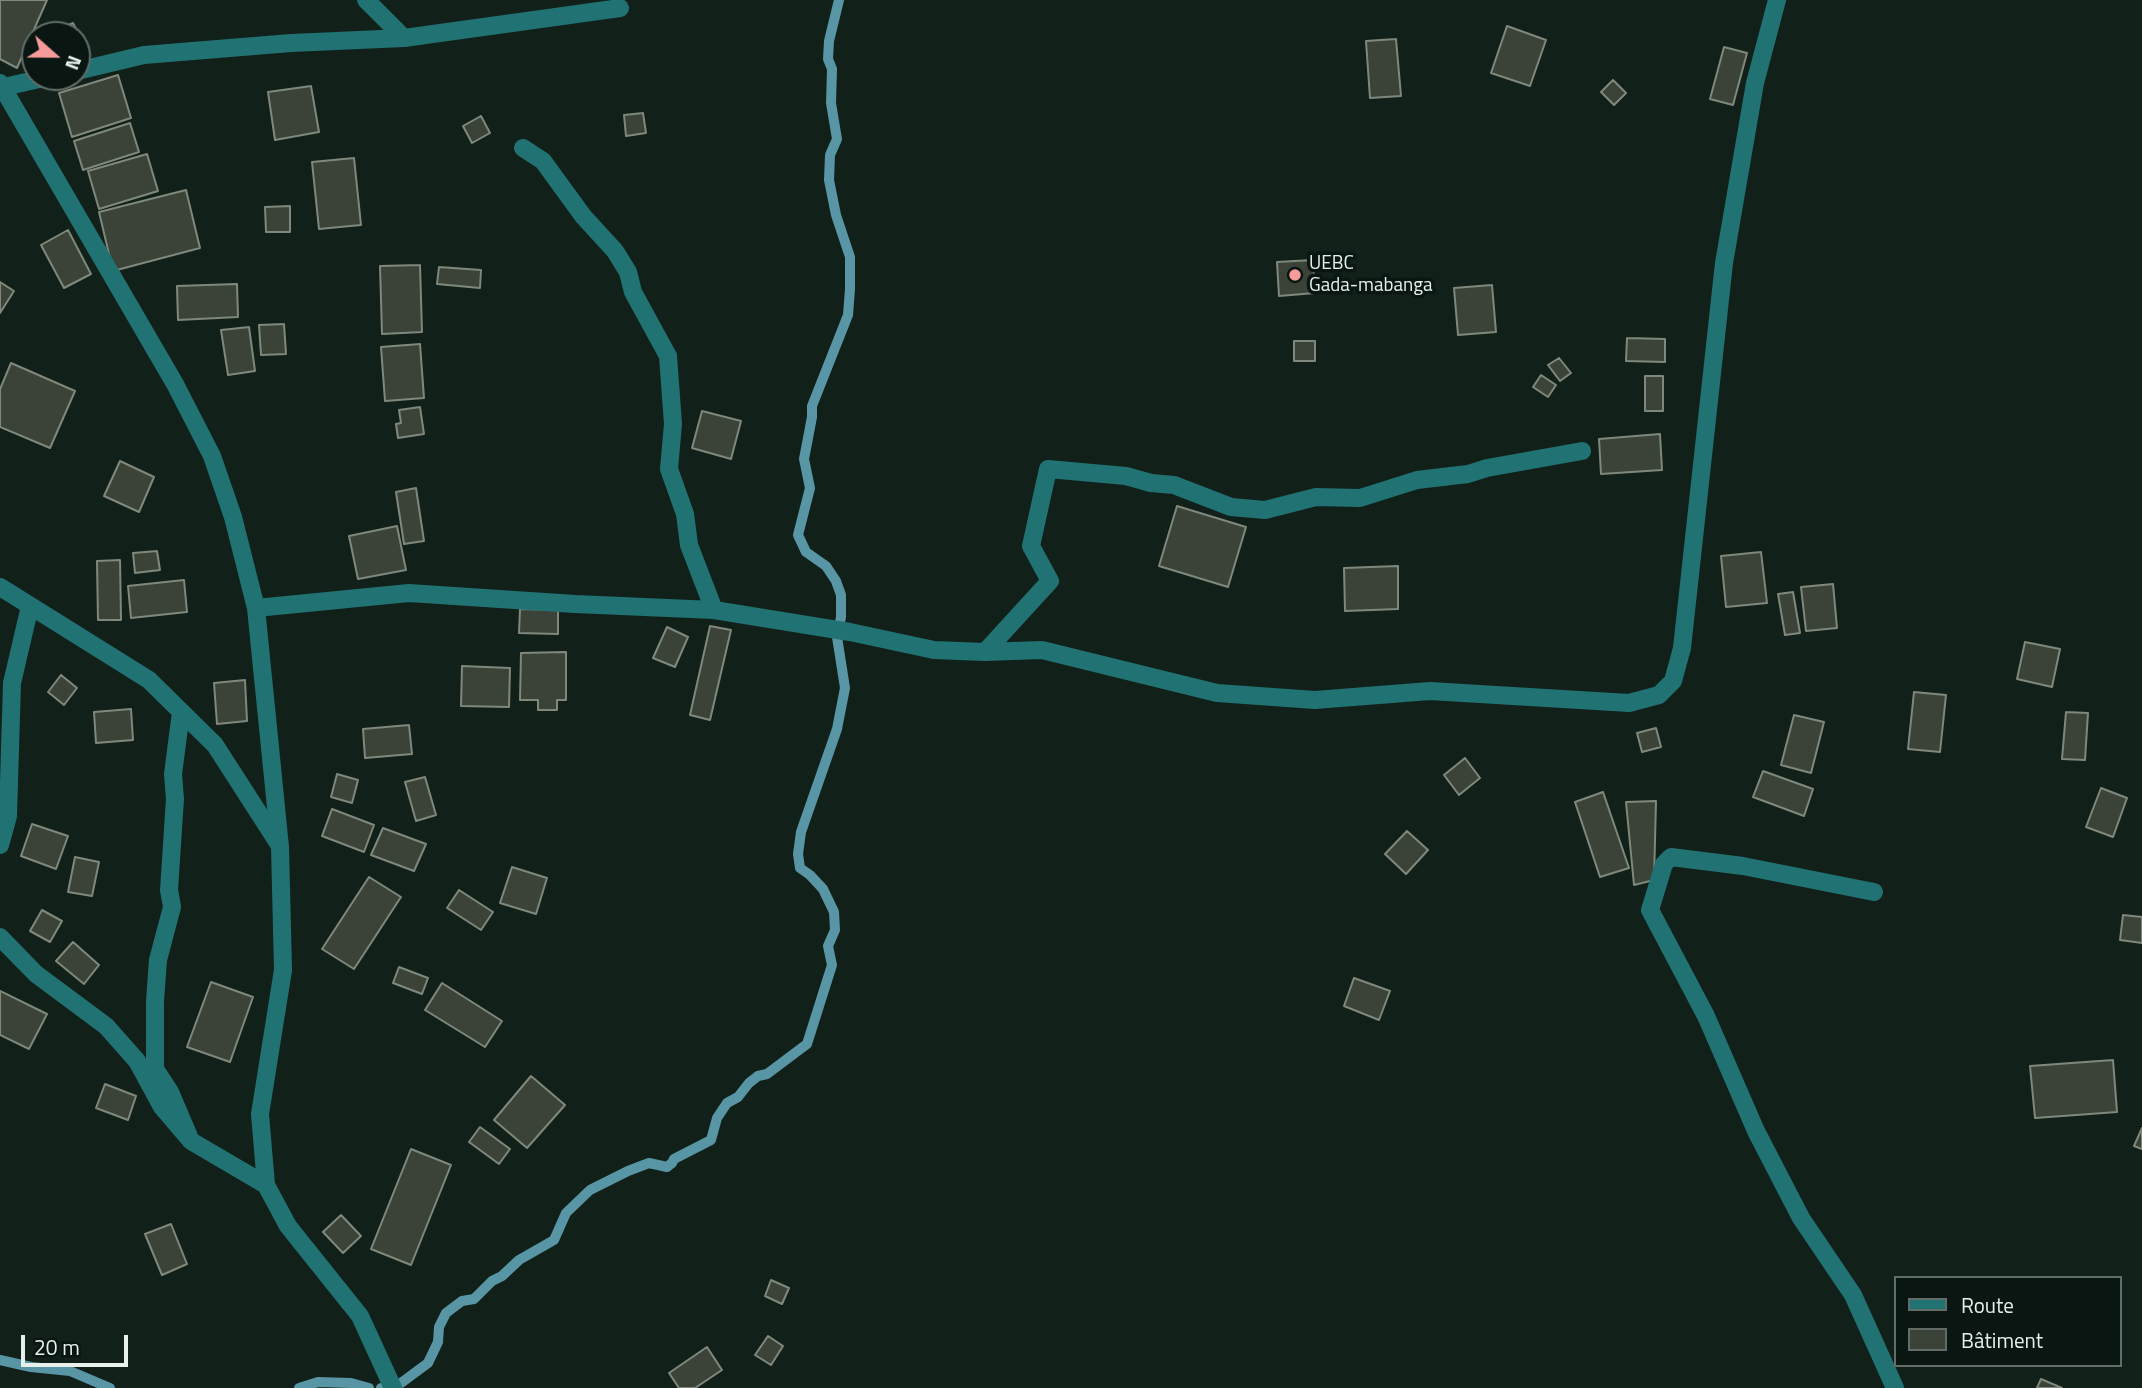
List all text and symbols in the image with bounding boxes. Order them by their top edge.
north arrow [21,21,91,91]
text: N [58,52,90,74]
place label: UEBC Gada-mabanga [1309,253,1433,297]
marker: UEBC Gada-mabanga [1287,267,1303,283]
legend [1894,1276,2121,1367]
text: Route [1961,1289,2014,1321]
scale bar [24,1322,131,1366]
text: Bâtiment [1961,1324,2043,1356]
text: 20 m [34,1331,80,1363]

